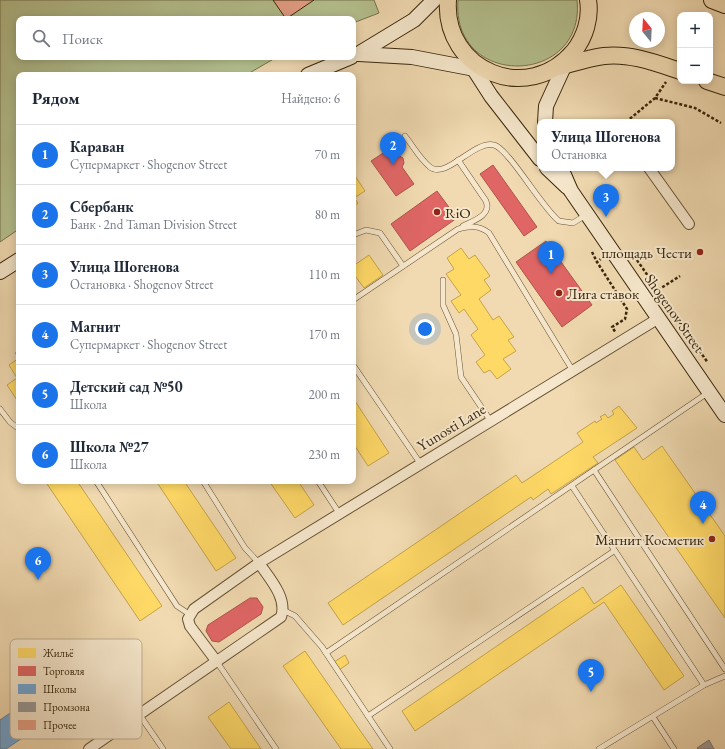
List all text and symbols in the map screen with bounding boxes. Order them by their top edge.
north arrow [629,12,665,48]
map controls [677,12,713,84]
button: + [677,12,713,48]
search box [16,16,356,60]
icon: search [30,27,52,49]
text: Поиск [62,29,103,48]
button: − [677,48,713,84]
text: Рядом [32,87,80,109]
text: Найдено: 6 [281,90,340,107]
popup [537,119,675,171]
text: Улица Шогенова [551,127,661,146]
pin: 2 [380,132,406,165]
text: Караван [70,137,124,156]
text: 1 [42,146,48,163]
text: 70 m [315,146,340,163]
text: Остановка [551,146,607,163]
text: Супермаркет · Shogenov Street [70,156,227,173]
pin: 3 [593,184,619,217]
text: Сбербанк [70,197,134,216]
place label: RiO [445,203,471,222]
text: 2 [42,206,48,223]
text: 80 m [315,206,340,223]
marker: RiO [432,207,442,217]
text: Банк · 2nd Taman Division Street [70,216,237,233]
pin: 1 [538,241,564,274]
place label: площадь Чести [602,243,692,262]
marker: площадь Чести [695,247,705,257]
text: Улица Шогенова [70,257,179,276]
text: 3 [42,266,48,283]
text: 110 m [309,266,340,283]
street label: Shogenov Street [641,270,709,356]
text: Остановка · Shogenov Street [70,276,213,293]
place label: Лига ставок [567,284,639,303]
marker: Лига ставок [554,288,564,298]
text: Магнит [70,317,120,336]
your location [415,319,435,339]
text: 4 [42,326,48,343]
text: 170 m [309,326,340,343]
text: Супермаркет · Shogenov Street [70,336,227,353]
text: Детский сад №50 [70,377,183,396]
text: 5 [42,386,48,403]
text: 200 m [309,386,340,403]
text: Школа [70,396,107,413]
street label: Yunosti Lane [413,399,489,455]
text: Школа №27 [70,437,149,456]
text: 6 [42,446,48,463]
text: 230 m [309,446,340,463]
text: Школа [70,456,107,473]
pin: 4 [690,491,716,524]
place label: Магнит Косметик [595,530,704,549]
marker: Магнит Косметик [707,534,717,544]
pin: 6 [25,547,51,580]
legend [10,639,142,739]
text: Жильё [42,646,74,660]
pin: 5 [578,659,604,692]
text: Торговля [43,664,84,678]
text: Школы [43,682,77,696]
text: Промзона [43,700,90,714]
text: Прочее [43,718,77,732]

